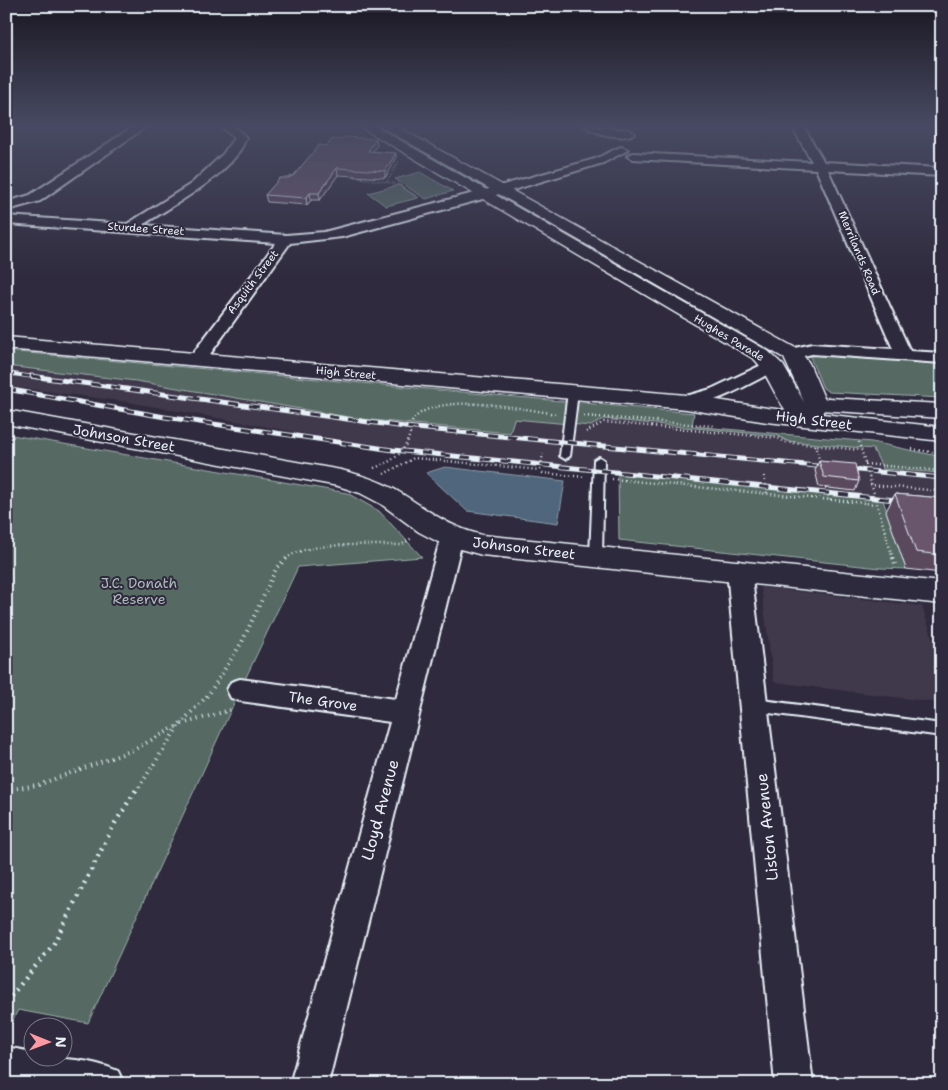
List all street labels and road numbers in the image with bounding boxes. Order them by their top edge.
street label: Merrilands Road [835,209,883,297]
street label: Sturdee Street [107,219,185,239]
street label: Asquith Street [224,247,282,317]
street label: Hughes Parade [691,311,767,365]
street label: High Street [315,363,377,383]
street label: High Street [775,406,853,434]
street label: Johnson Street [72,420,176,456]
street label: Johnson Street [472,533,576,563]
street label: The Grove [287,687,359,715]
street label: Lloyd Avenue [356,757,404,863]
street label: Liston Avenue [751,772,783,882]

